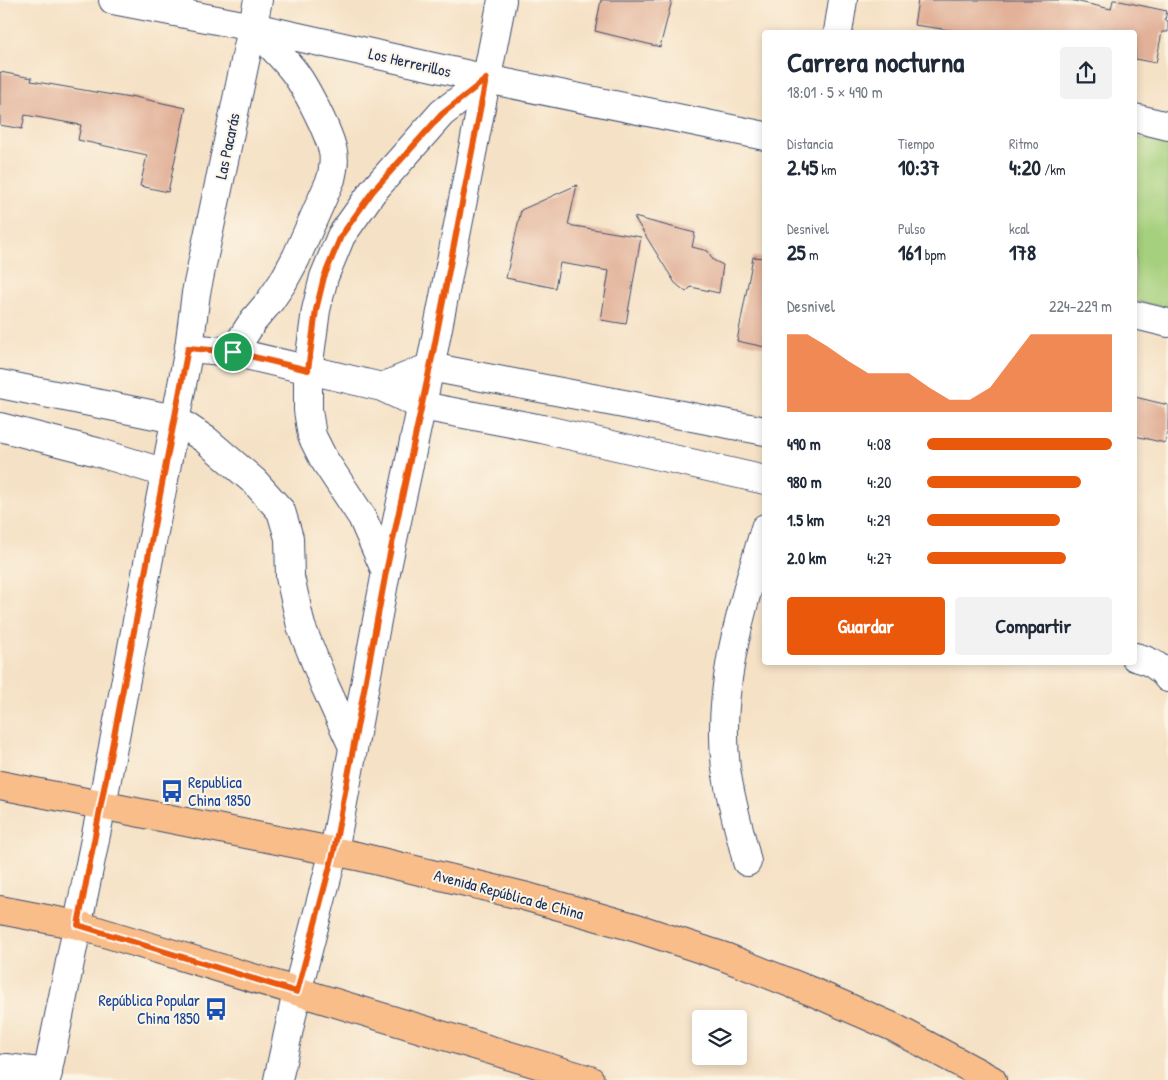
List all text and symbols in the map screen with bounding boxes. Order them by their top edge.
street label: Los Herrerillos [367,42,453,82]
text: Carrera nocturna [787,43,964,81]
button: share [1060,47,1112,99]
text: 18:01 · 5 × 490 m [787,81,883,103]
street label: Las Pacarás [209,111,245,181]
text: Distancia [787,134,833,153]
text: Tiempo [898,134,934,153]
text: Ritmo [1009,134,1038,153]
text: 2.45 [787,153,818,182]
text: 10:37 [898,153,940,182]
text: 4:20 [1009,153,1041,182]
text: km [818,160,837,179]
text: /km [1041,160,1065,179]
text: Desnivel [787,219,829,238]
text: Pulso [898,219,925,238]
text: kcal [1009,219,1029,238]
text: 25 [787,238,806,267]
text: 161 [898,238,922,267]
text: 178 [1009,238,1036,267]
text: m [806,245,818,264]
text: bpm [922,245,946,264]
text: Desnivel [787,295,835,317]
text: 224–229 m [1049,295,1112,317]
pin [212,331,254,373]
icon: arrive [219,338,247,366]
text: 490 m [787,433,821,455]
text: 4:08 [867,433,891,455]
text: 980 m [787,471,822,493]
text: 4:20 [867,471,891,493]
text: 1.5 km [787,509,824,531]
text: 4:29 [867,509,890,531]
text: 2.0 km [787,547,826,569]
text: 4:27 [867,547,892,569]
button: Guardar [787,597,945,655]
button: Compartir [955,597,1112,655]
place label: Republica China 1850 [188,771,251,811]
bus stop icon: Republica China 1850 [159,778,185,804]
street label: Avenida República de China [432,863,586,925]
place label: República Popular China 1850 [98,989,200,1029]
bus stop icon: República Popular China 1850 [203,996,229,1022]
map controls [692,1010,747,1065]
button: layers [692,1010,747,1065]

